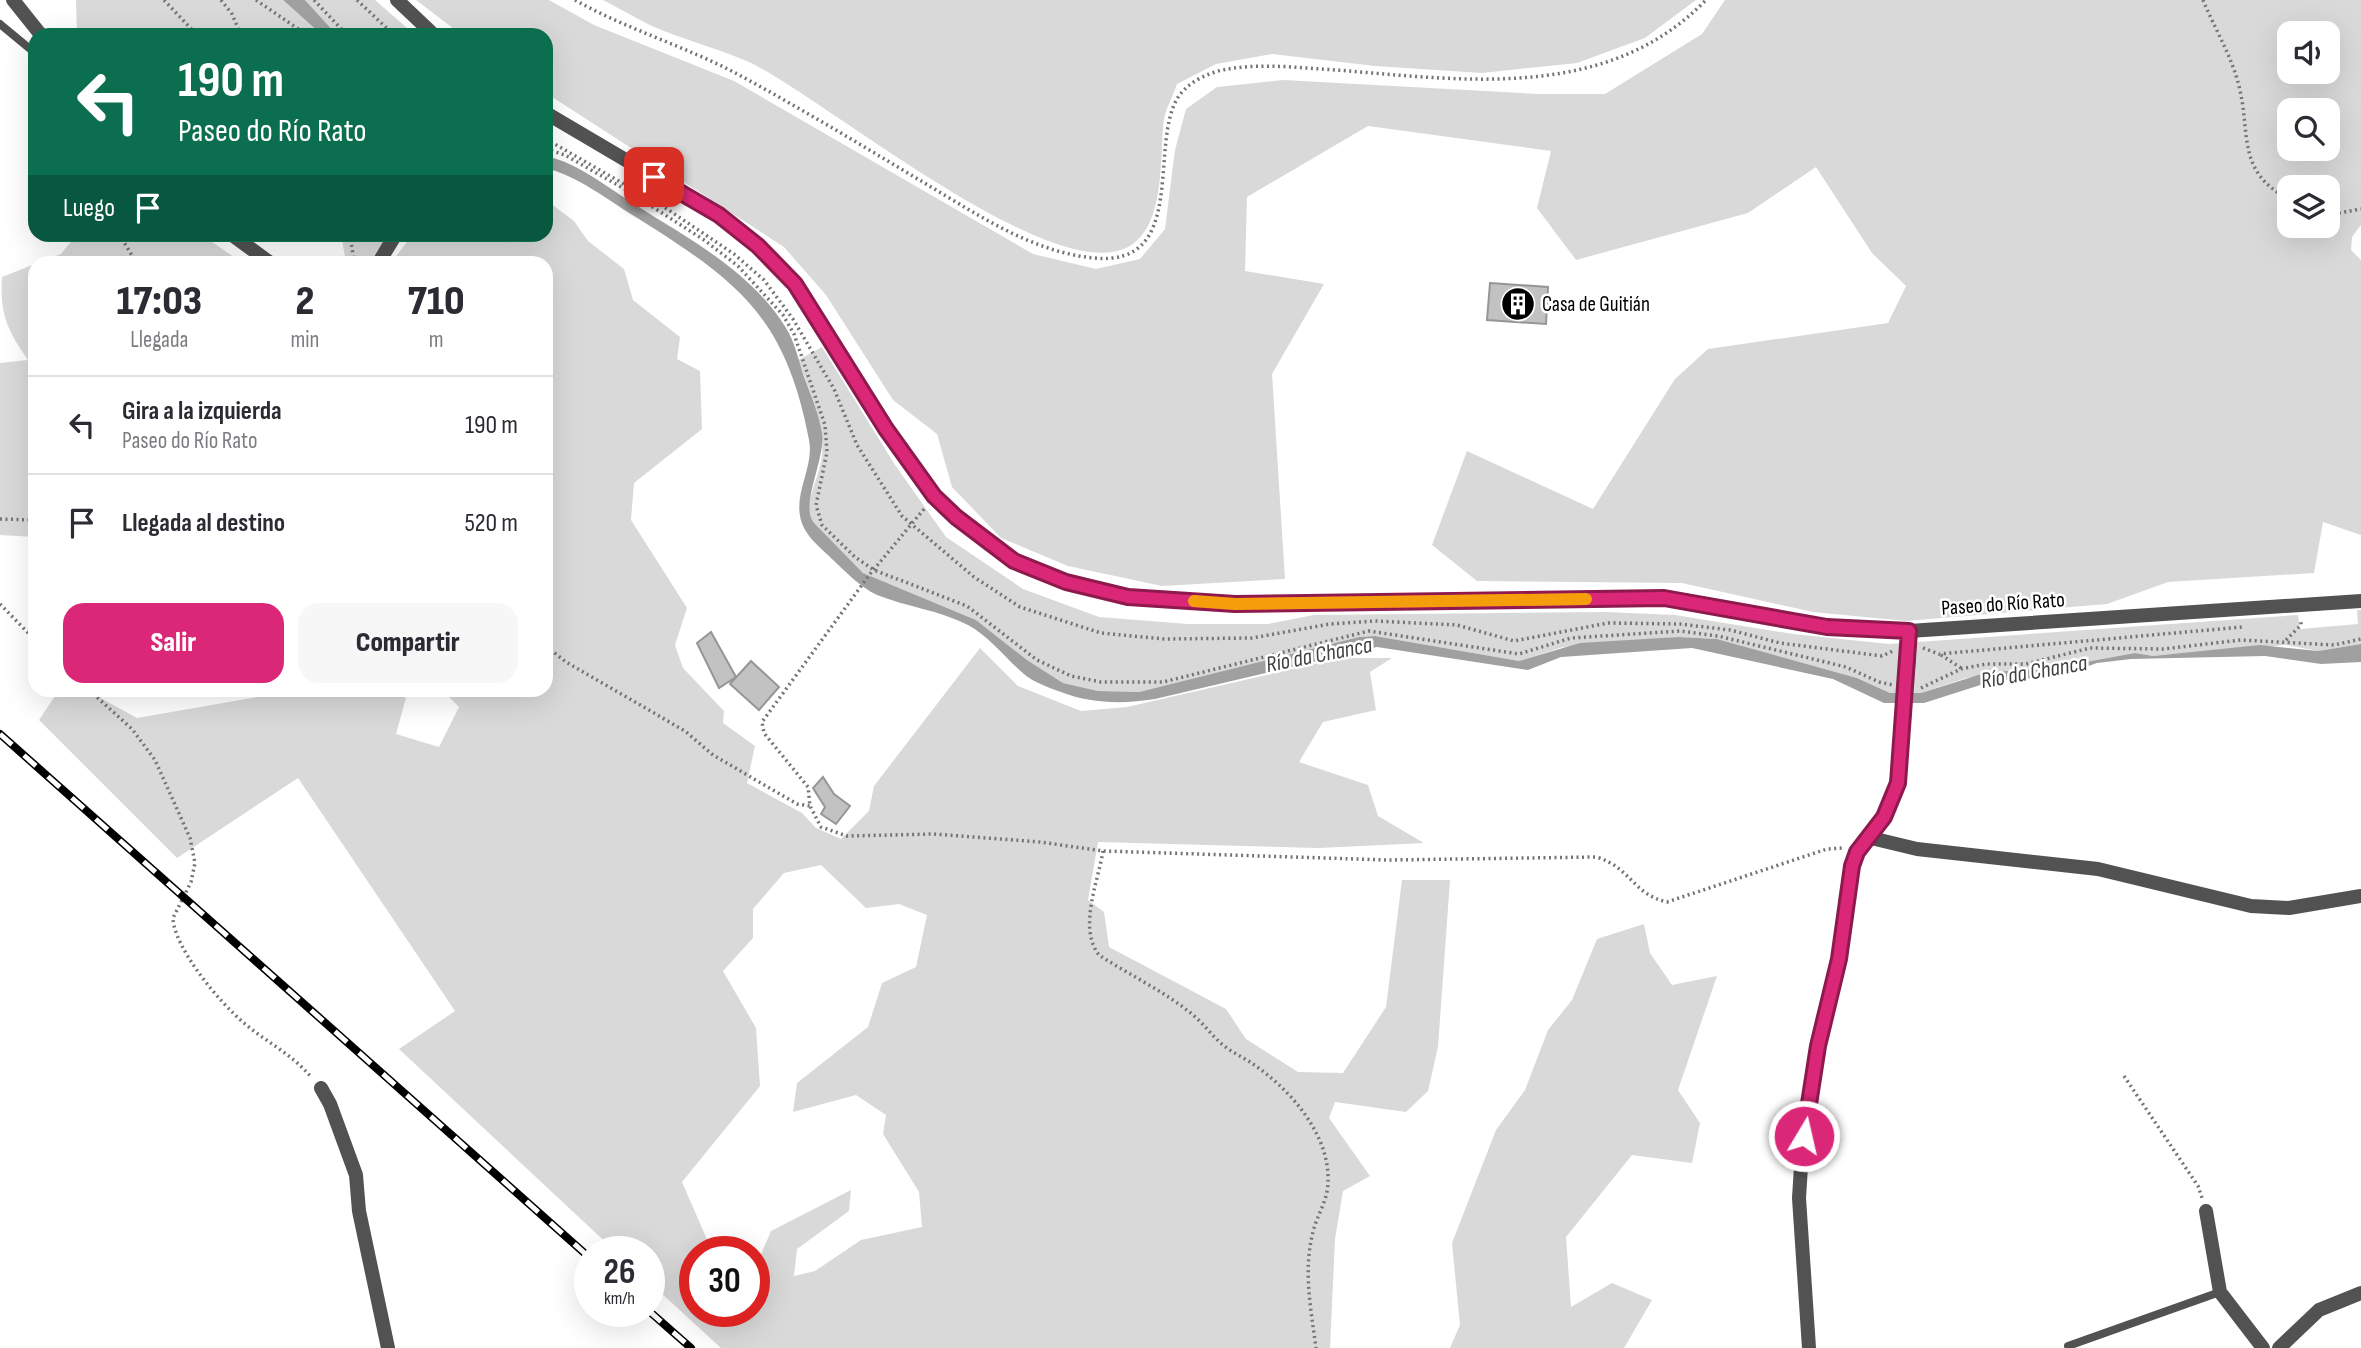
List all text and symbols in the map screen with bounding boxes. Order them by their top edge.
map controls [2277,21,2340,238]
button: sound [2277,21,2340,84]
text: 190 m [178,52,284,111]
icon: left [63,56,154,147]
button: search [2277,98,2340,161]
text: Paseo do Río Rato [178,112,366,151]
pin [624,147,684,207]
icon: arrive [635,158,673,196]
button: layers [2277,175,2340,238]
icon: arrive [129,189,167,227]
text: Luego [63,193,115,224]
text: 17:03 [116,276,202,327]
text: 2 [296,276,314,327]
text: 710 [408,276,465,327]
building icon: Casa de Guitián [1499,285,1537,323]
place label: Casa de Guitián [1542,292,1650,317]
text: Llegada [130,326,188,354]
text: min [291,326,319,354]
text: m [429,326,444,354]
text: Gira a la izquierda [122,396,282,427]
icon: left [63,406,101,444]
text: 190 m [465,410,518,441]
text: Paseo do Río Rato [122,427,257,455]
icon: arrive [63,504,101,542]
text: Llegada al destino [122,508,285,539]
text: 520 m [464,508,518,539]
street label: Paseo do Río Rato [1940,587,2066,621]
button: Salir [63,603,284,683]
button: Compartir [298,603,518,683]
water label: Río da Chanca [1263,631,1375,679]
water label: Río da Chanca [1978,649,2090,695]
position arrow [1767,1099,1841,1173]
speed limit sign: 30 [679,1236,770,1327]
text: 26 [604,1251,635,1294]
text: km/h [604,1288,635,1309]

